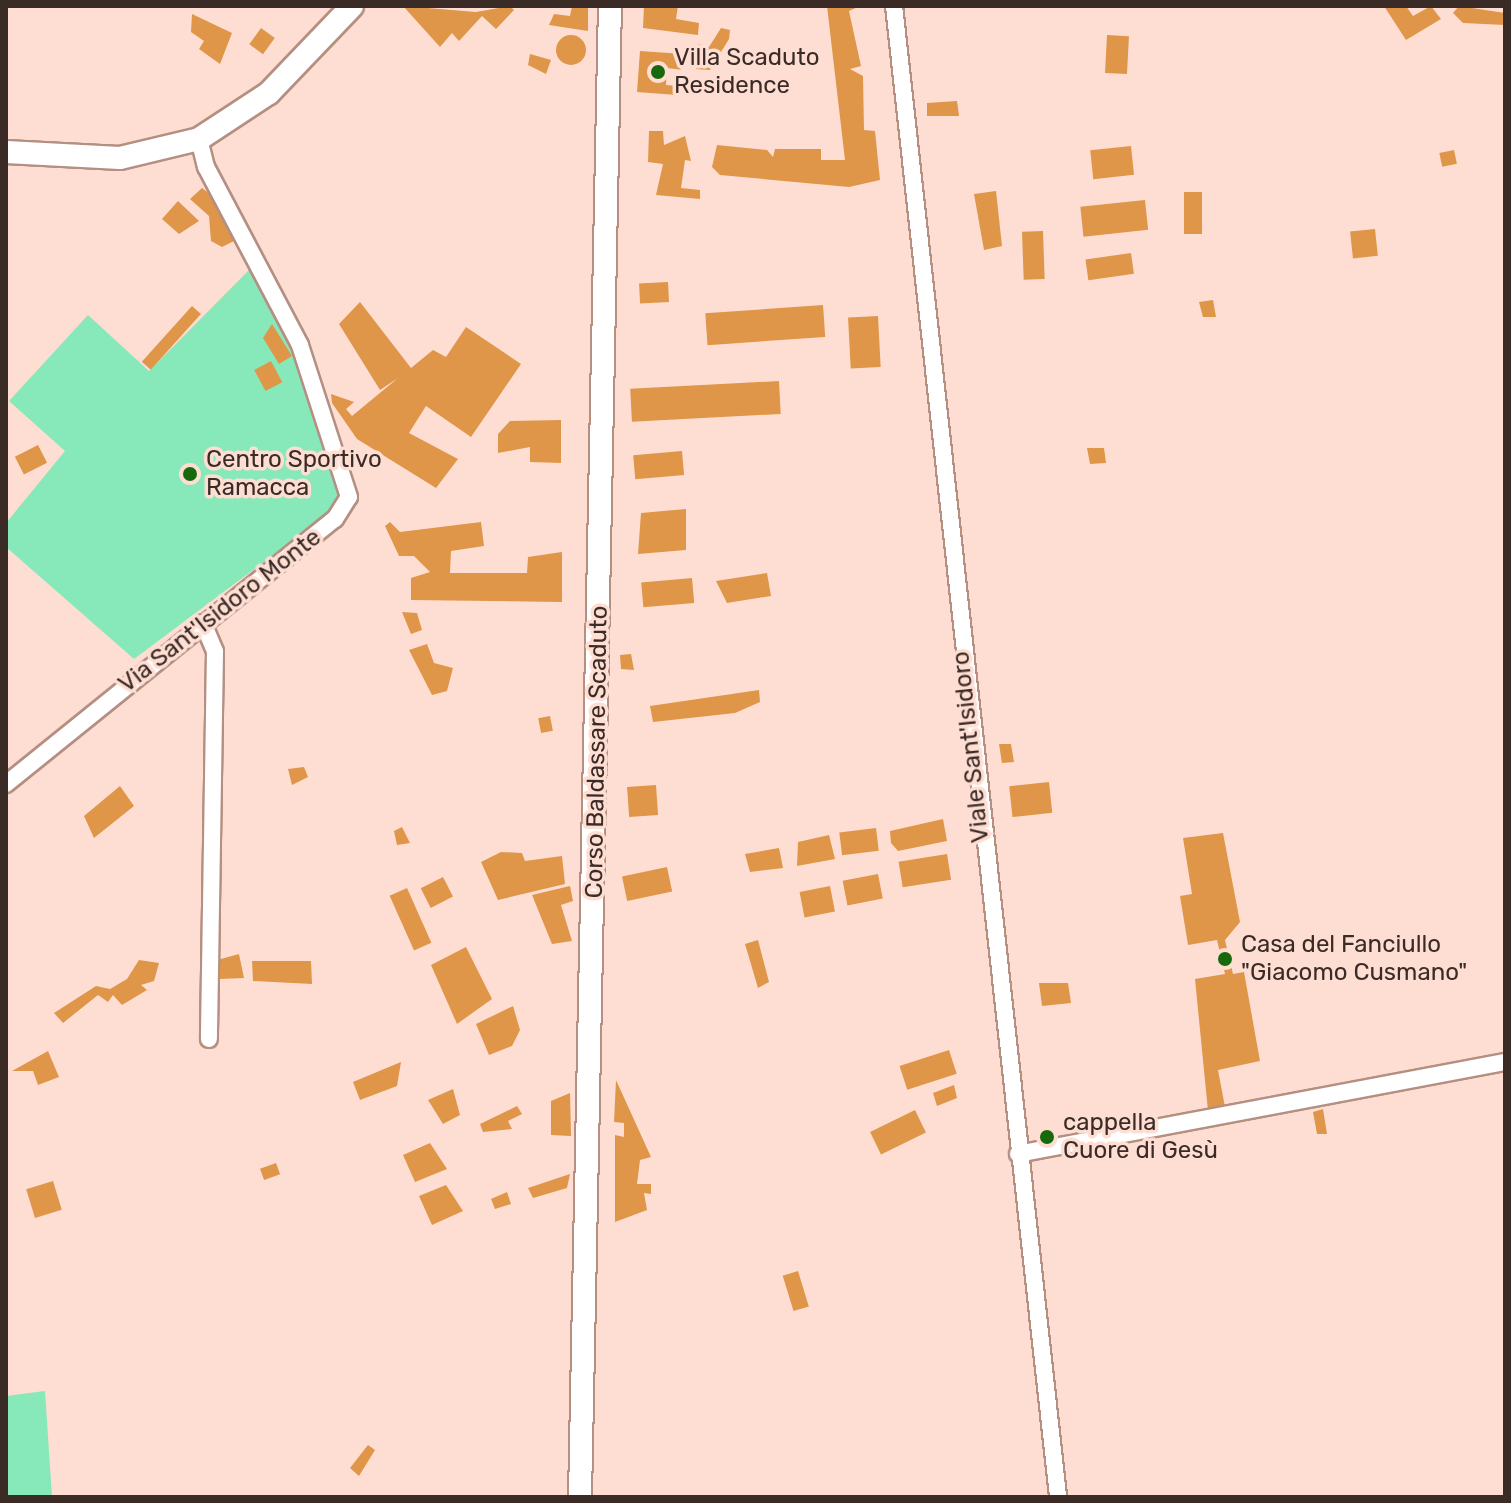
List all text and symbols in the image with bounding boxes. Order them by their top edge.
place label: Villa Scaduto Residence [674,44,820,100]
marker: Villa Scaduto Residence [649,63,667,81]
place label: Centro Sportivo Ramacca [206,446,382,502]
marker: Centro Sportivo Ramacca [181,465,199,483]
street label: Via Sant'Isidoro Monte [113,523,327,699]
street label: Corso Baldassare Scaduto [580,605,614,899]
street label: Viale Sant'Isidoro [947,650,995,844]
place label: Casa del Fanciullo "Giacomo Cusmano" [1241,931,1467,987]
marker: Casa del Fanciullo "Giacomo Cusmano" [1216,950,1234,968]
place label: cappella Cuore di Gesù [1063,1109,1218,1165]
marker: cappella Cuore di Gesù [1038,1128,1056,1146]

